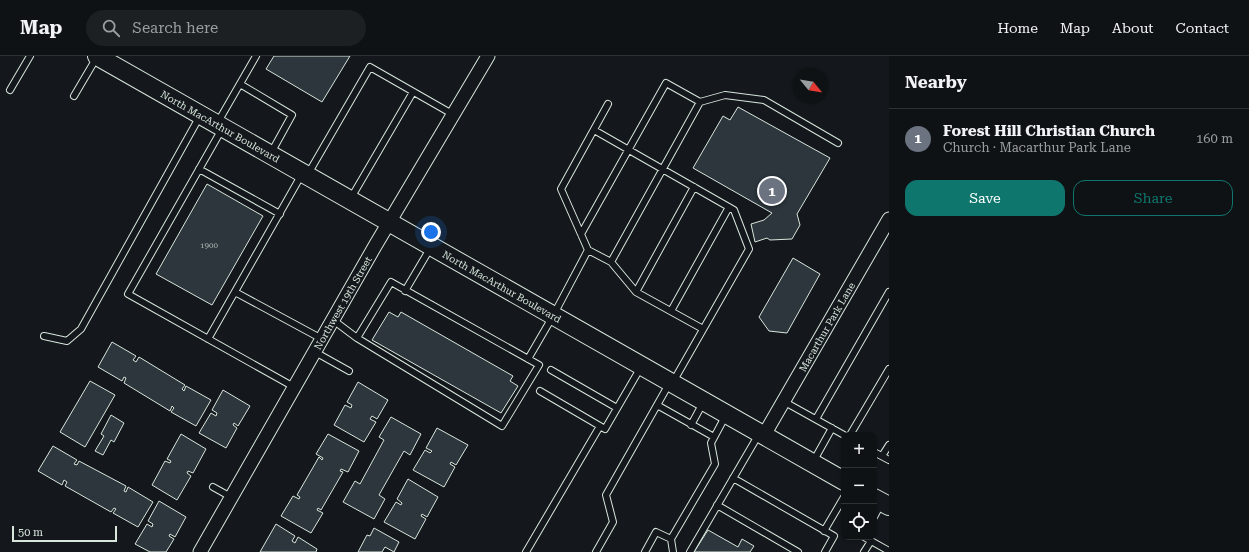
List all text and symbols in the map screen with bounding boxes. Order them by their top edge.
search box [86,10,366,46]
text: Map [20,16,62,39]
icon: search [100,17,122,39]
text: Search here [132,19,218,37]
text: Home [997,20,1038,36]
text: Map [1060,20,1090,36]
text: About [1112,20,1154,36]
text: Contact [1176,20,1229,36]
north arrow [793,68,829,104]
text: Nearby [905,72,967,92]
street label: North MacArthur Boulevard [159,88,282,165]
text: Forest Hill Christian Church [943,122,1155,140]
text: 1 [914,131,922,146]
text: 160 m [1196,131,1233,146]
text: Church · Macarthur Park Lane [943,140,1131,155]
pin: 1 [759,176,785,206]
button: Save [905,180,1065,216]
button: Share [1073,180,1233,216]
your location [421,222,441,242]
house number: 1900 [200,241,218,250]
street label: North MacArthur Boulevard [441,248,564,325]
street label: Northwest 19th Street [311,254,374,351]
street label: Macarthur Park Lane [796,280,857,373]
map controls [841,432,877,540]
button: + [841,432,877,468]
button: − [841,468,877,504]
button: locate [841,504,877,540]
scale bar [12,524,117,543]
text: 50 m [18,526,43,539]

